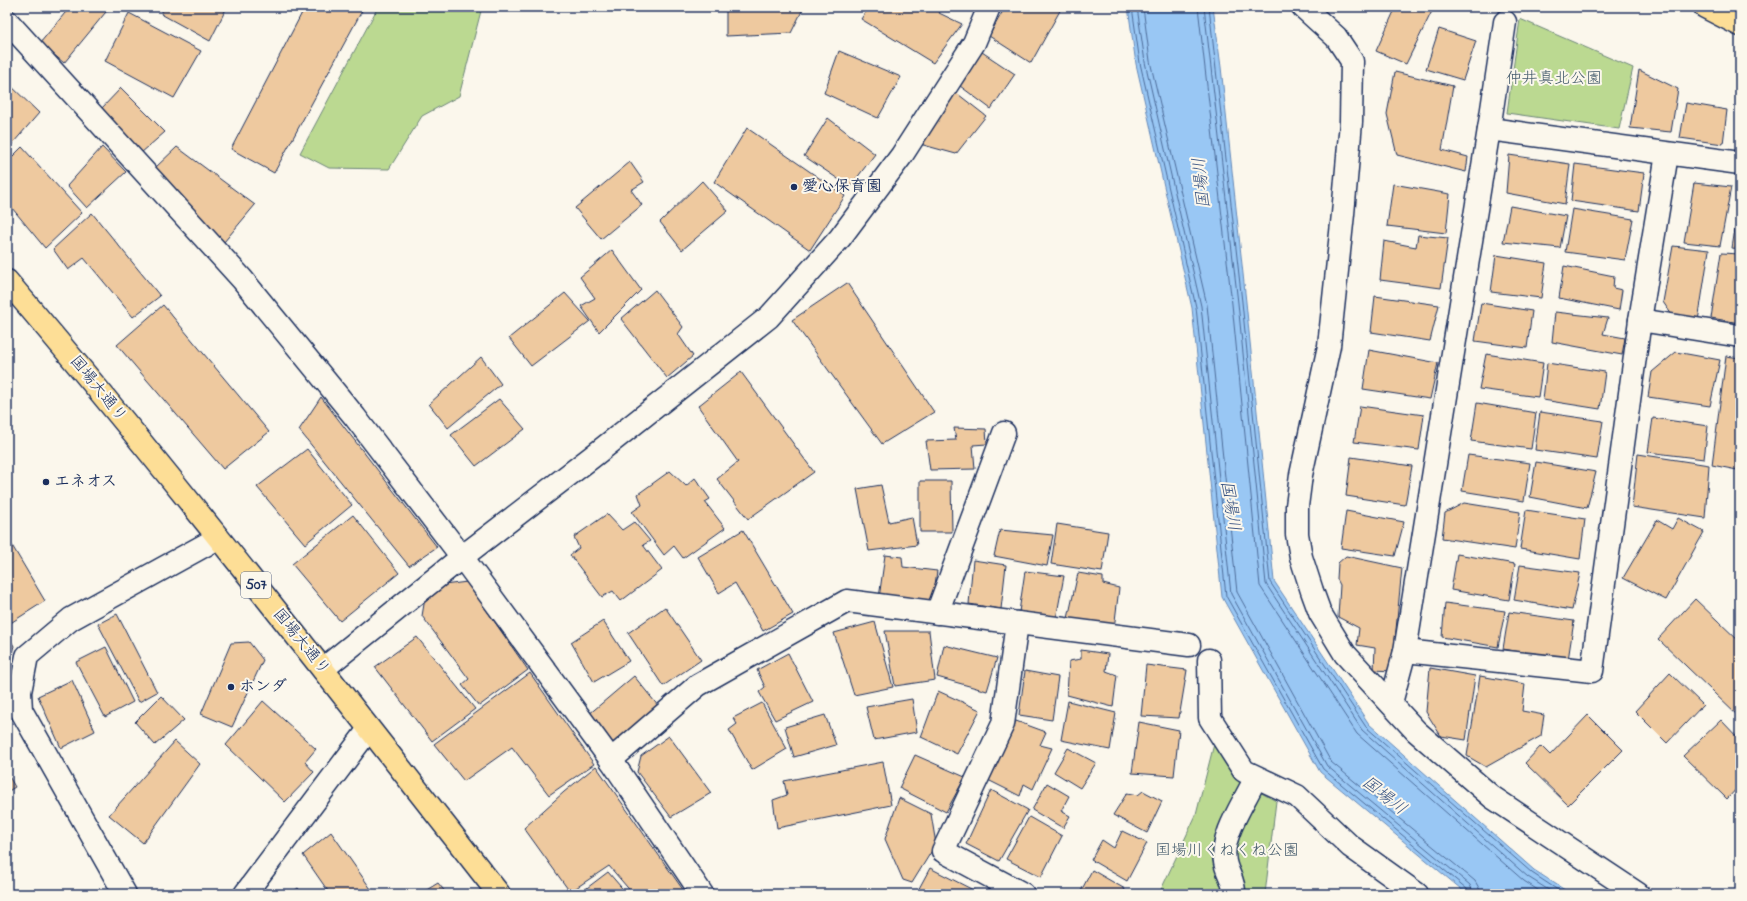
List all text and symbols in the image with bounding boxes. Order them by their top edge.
park label: 仲井真北公園 [1506,67,1602,91]
water label: 国場川 [1187,156,1217,210]
place label: 愛心保育園 [802,175,882,199]
marker: 愛心保育園 [789,182,799,192]
street label: 国場大通り [63,350,133,428]
place label: エネオス [54,470,117,494]
marker: エネオス [41,477,51,487]
water label: 国場川 [1214,479,1246,533]
road number: 507 [241,572,271,598]
street label: 国場大通り [266,603,336,681]
place label: ホンダ [239,675,287,699]
marker: ホンダ [226,682,236,692]
water label: 国場川 [1356,770,1412,822]
park label: 国場川くねくね公園 [1155,839,1299,863]

